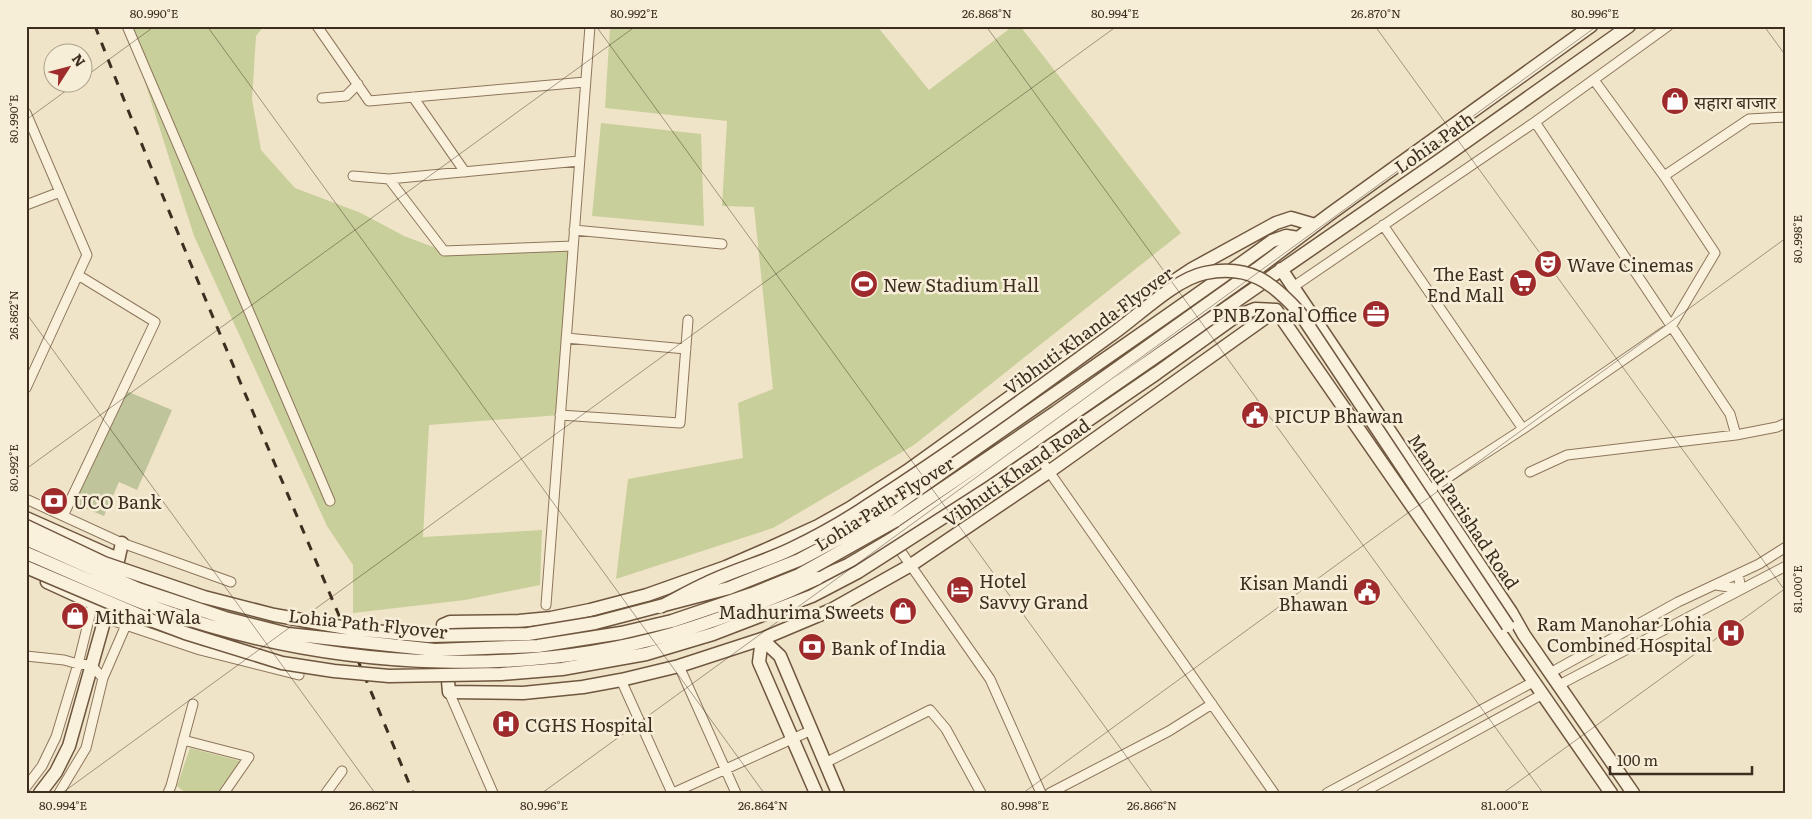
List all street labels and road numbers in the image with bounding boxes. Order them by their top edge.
street label: Lohia Path [1389,104,1480,179]
street label: Vibhuti Khanda Flyover [998,259,1179,401]
street label: Vibhuti Khand Road [937,411,1095,533]
street label: Mandi Parishad Road [1402,428,1526,594]
street label: Lohia Path Flyover [809,449,959,557]
street label: Lohia Path Flyover [287,601,449,645]

